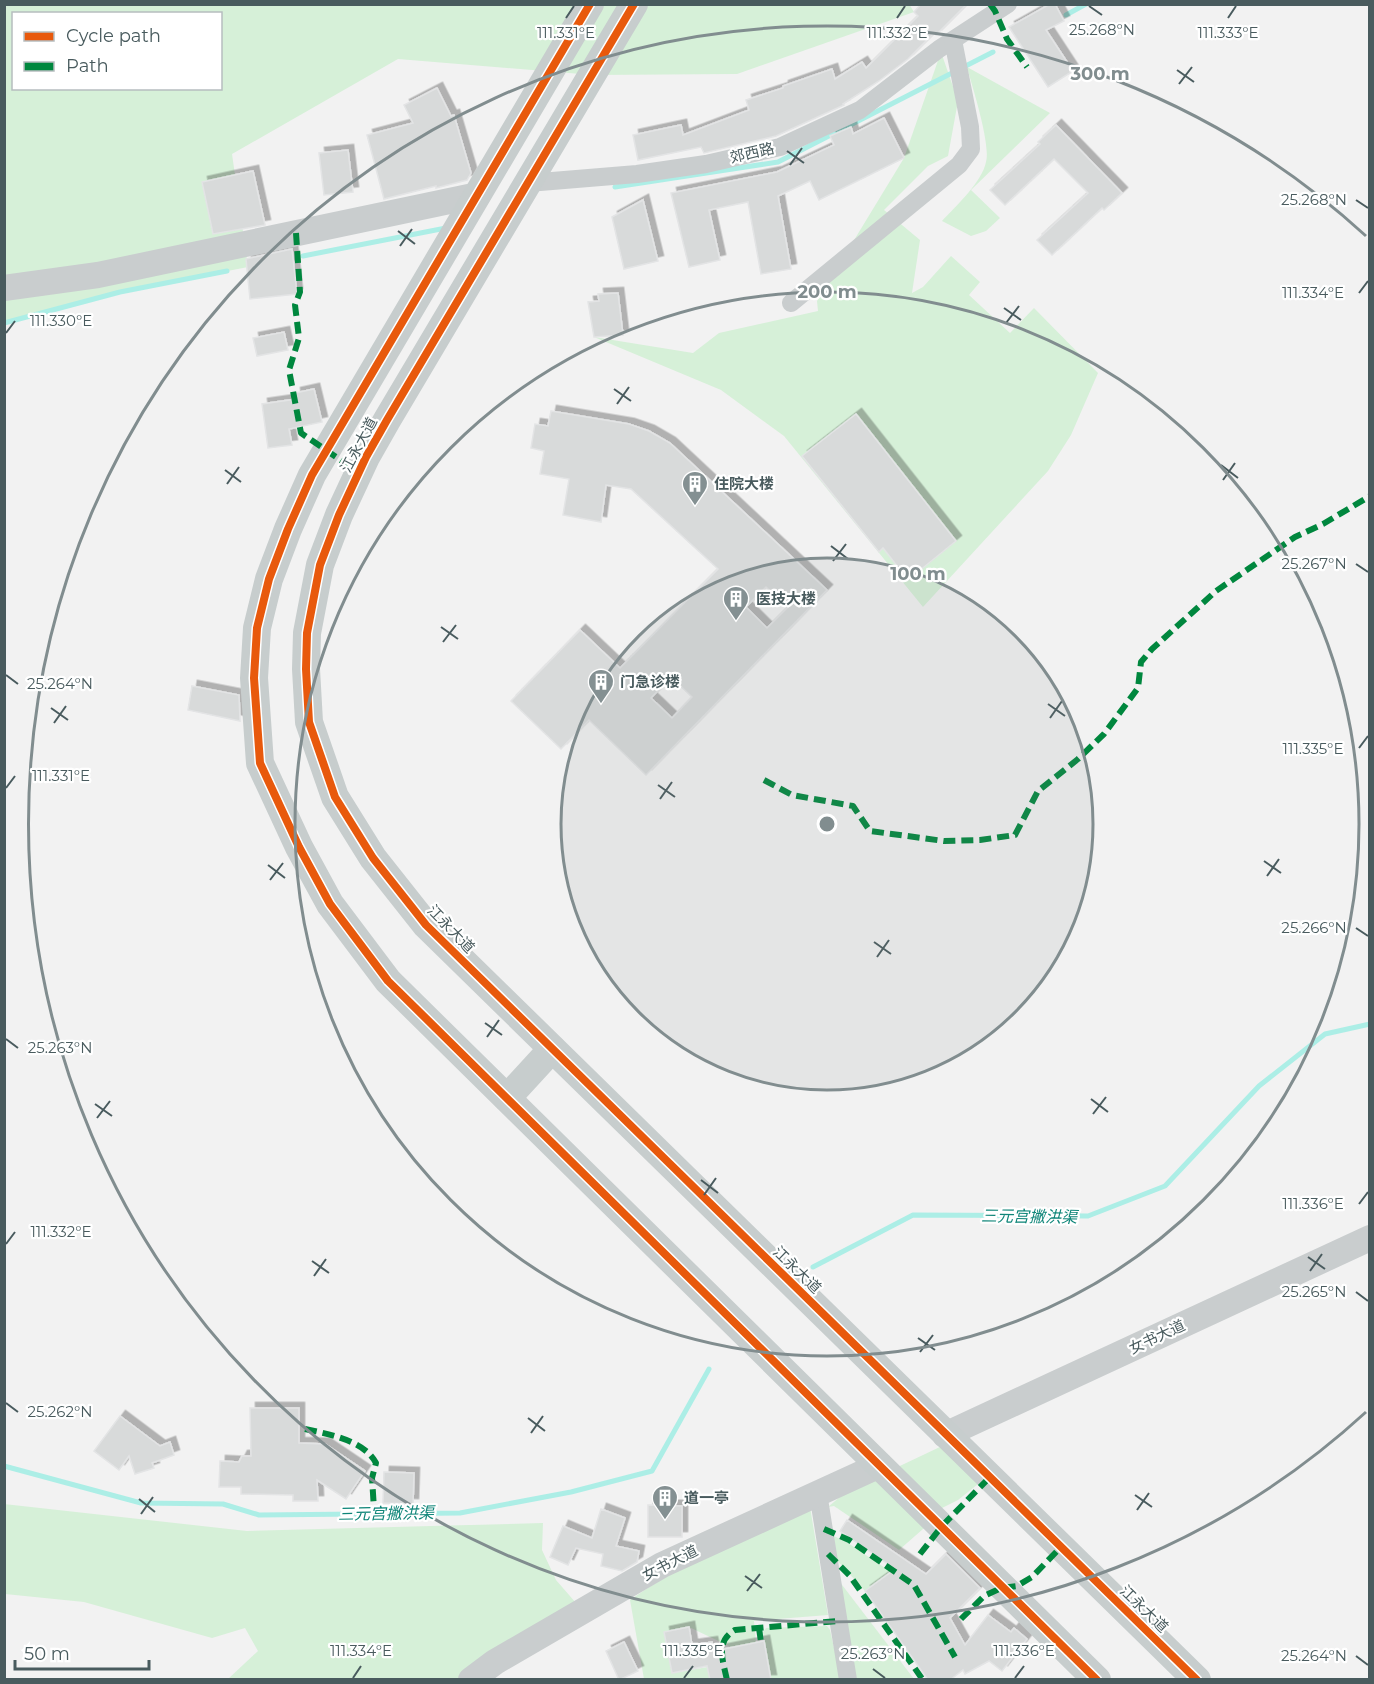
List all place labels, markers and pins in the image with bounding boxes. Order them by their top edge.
building icon: 住院大楼 [680,469,710,507]
place label: 住院大楼 [714,474,774,493]
building icon: 医技大楼 [721,584,751,622]
place label: 医技大楼 [756,589,816,608]
building icon: 门急诊楼 [586,667,616,705]
place label: 门急诊楼 [620,672,680,691]
centre of rings [817,814,837,834]
building icon: 道一亭 [650,1483,680,1521]
place label: 道一亭 [684,1488,729,1507]

